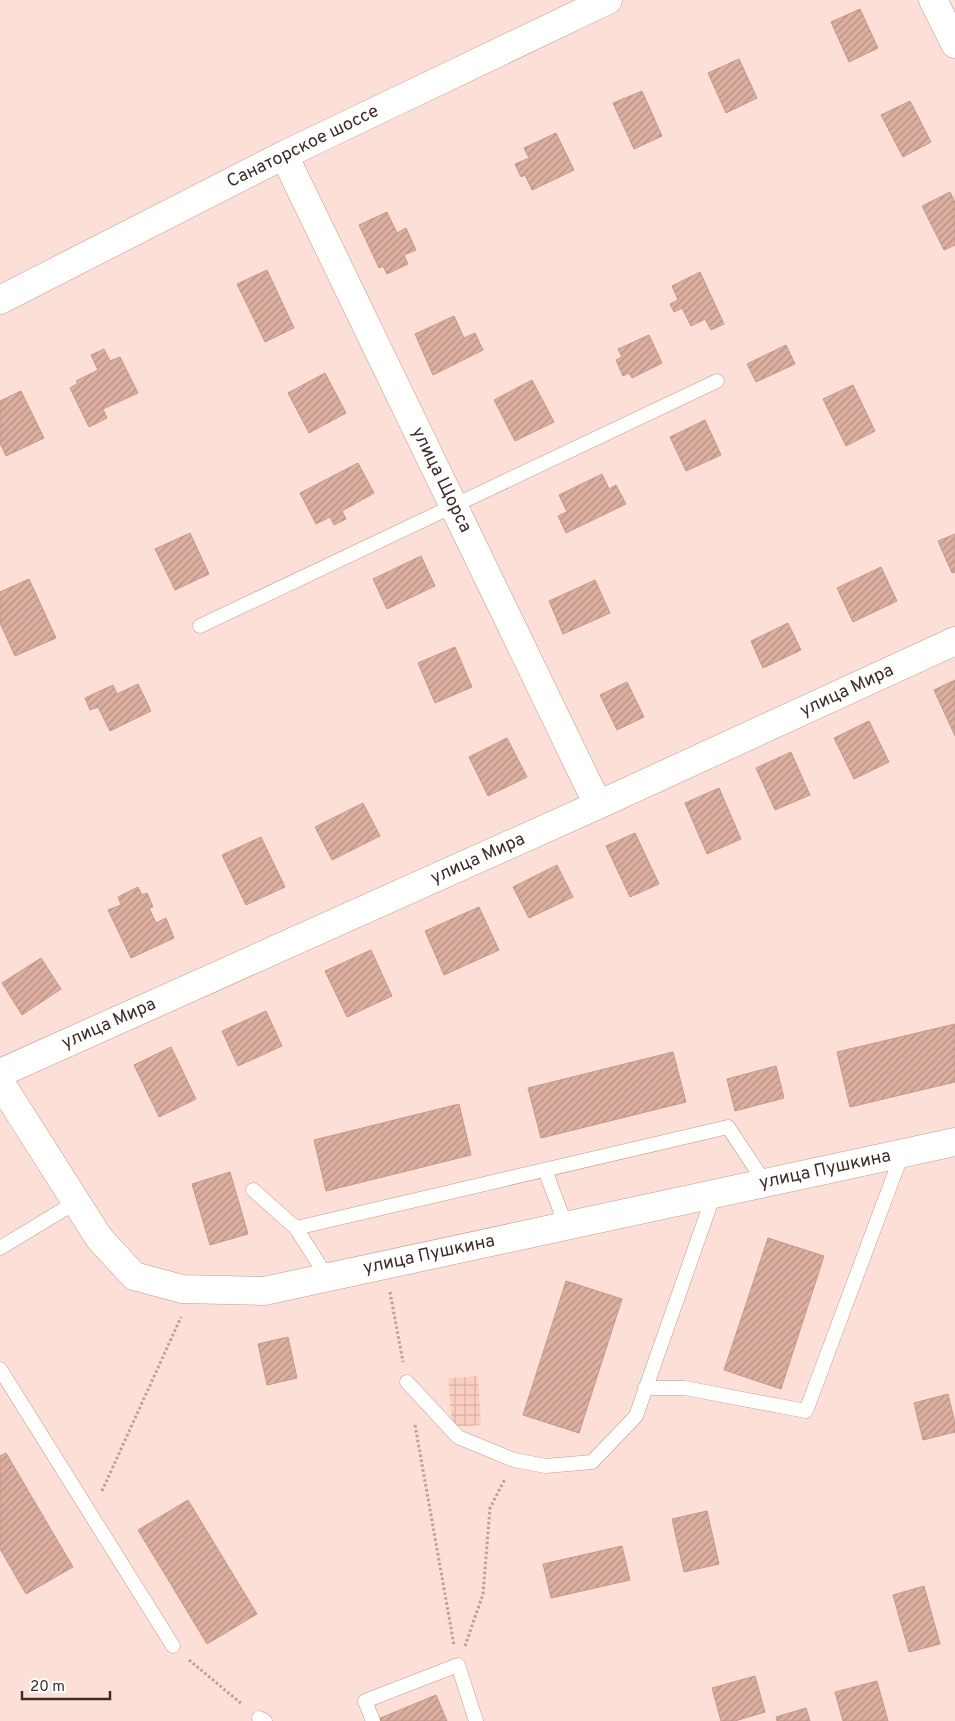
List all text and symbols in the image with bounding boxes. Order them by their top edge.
street label: Санаторское шоссе [223,100,383,194]
street label: улица Щорса [406,423,476,537]
street label: улица Мира [796,659,898,723]
street label: улица Мира [427,828,529,890]
street label: улица Мира [58,993,160,1055]
street label: улица Пушкина [757,1145,893,1195]
street label: улица Пушкина [361,1230,497,1280]
scale bar [22,1668,110,1700]
text: 20 m [30,1678,65,1697]

